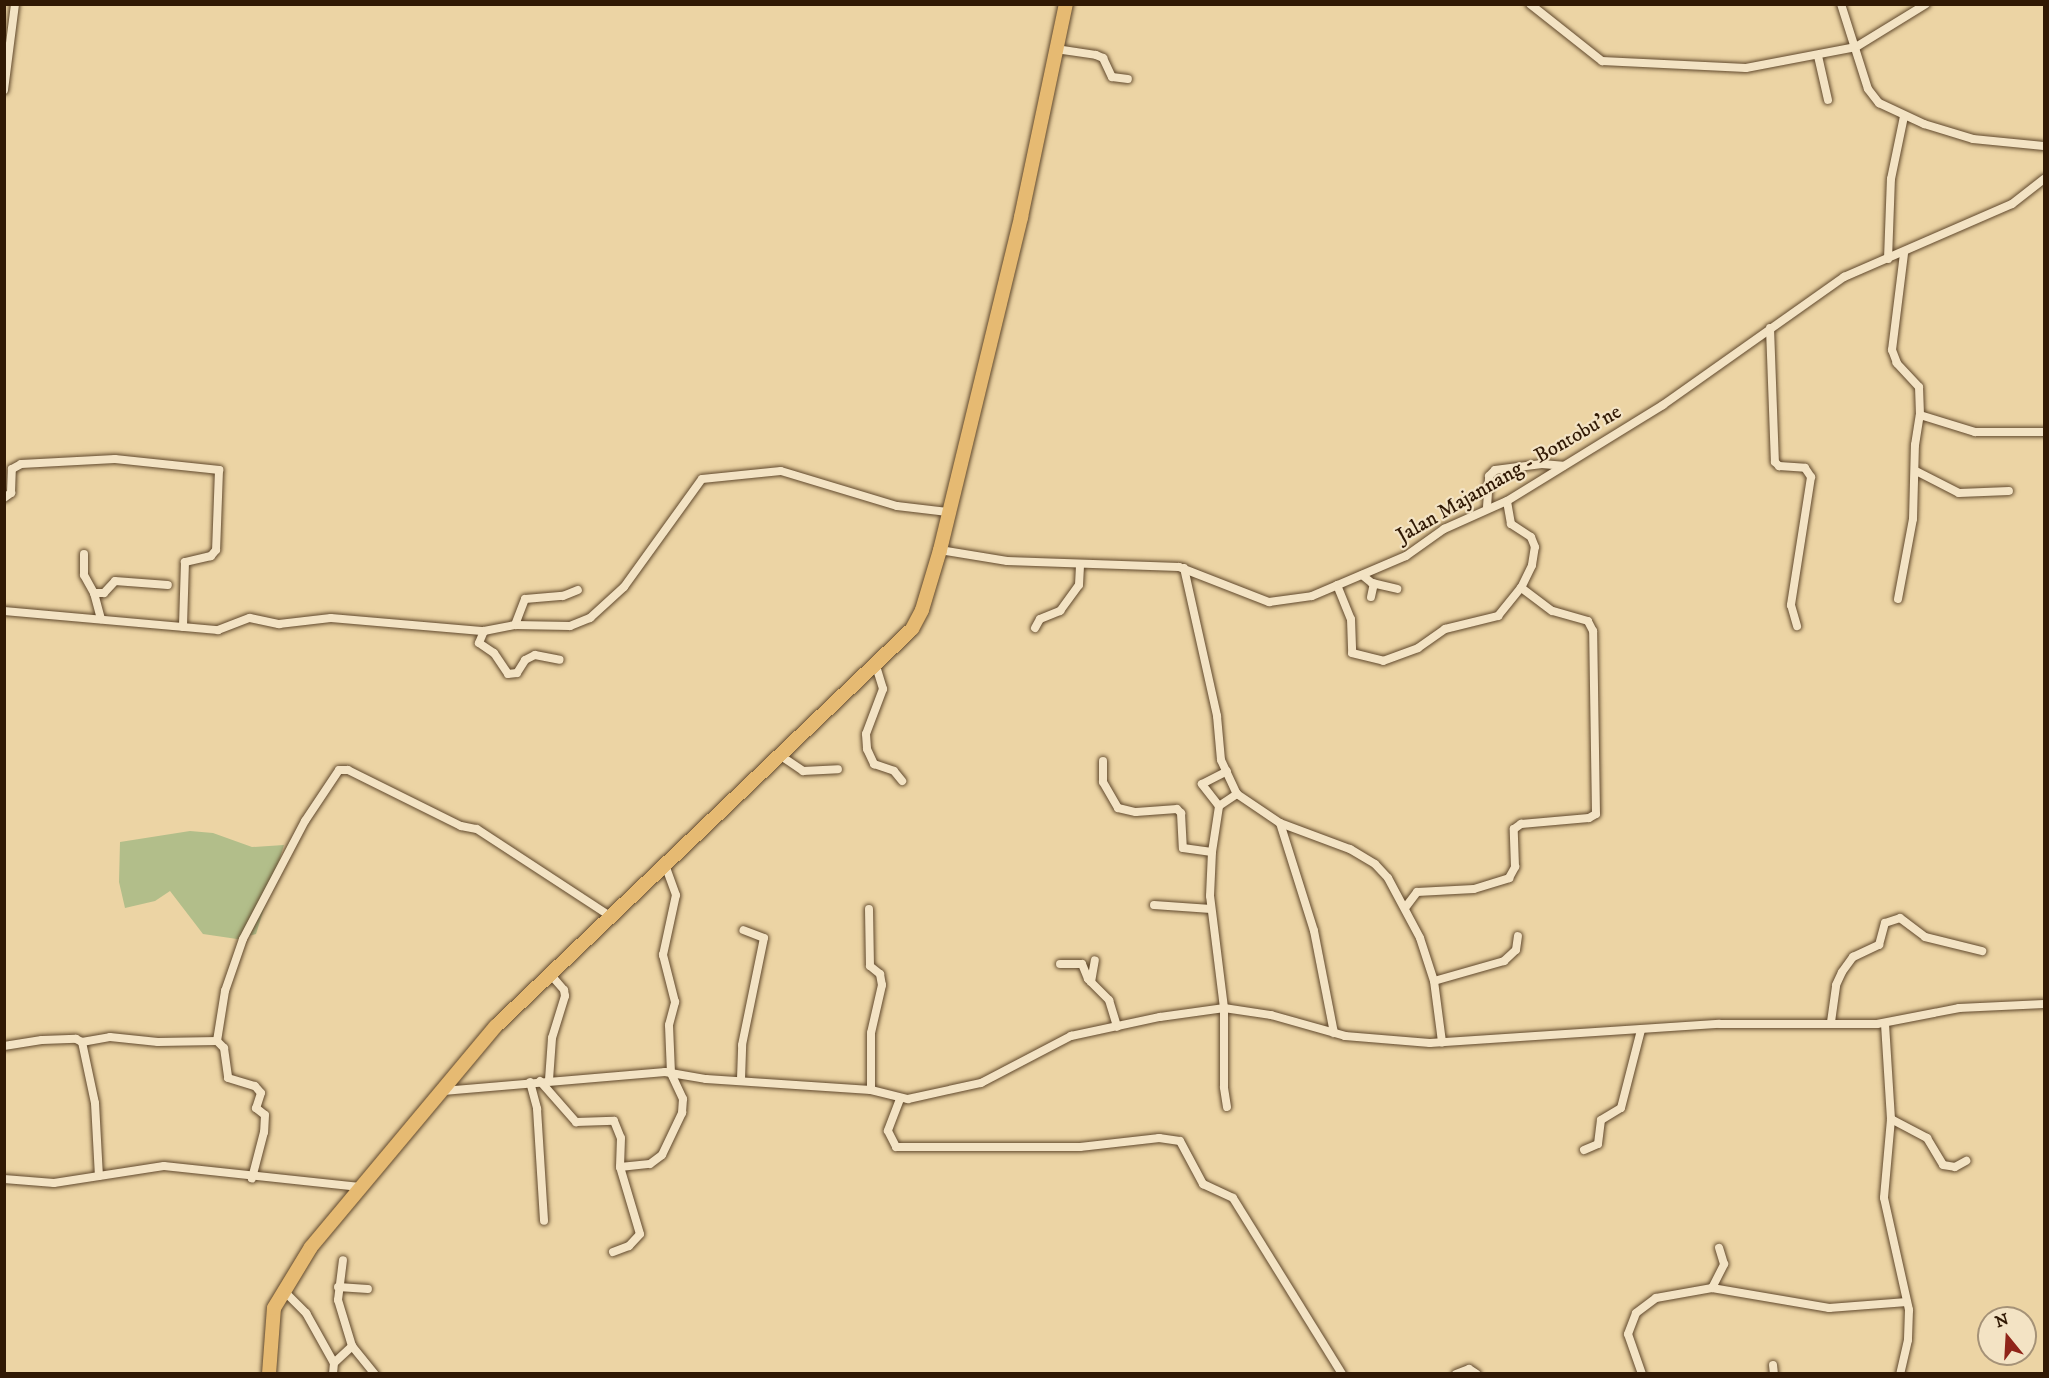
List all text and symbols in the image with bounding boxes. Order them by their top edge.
street label: Jalan Majannang - Bontobu'ne [1392,399,1626,549]
north arrow [1977,1306,2037,1366]
text: N [1993,1309,2011,1332]

